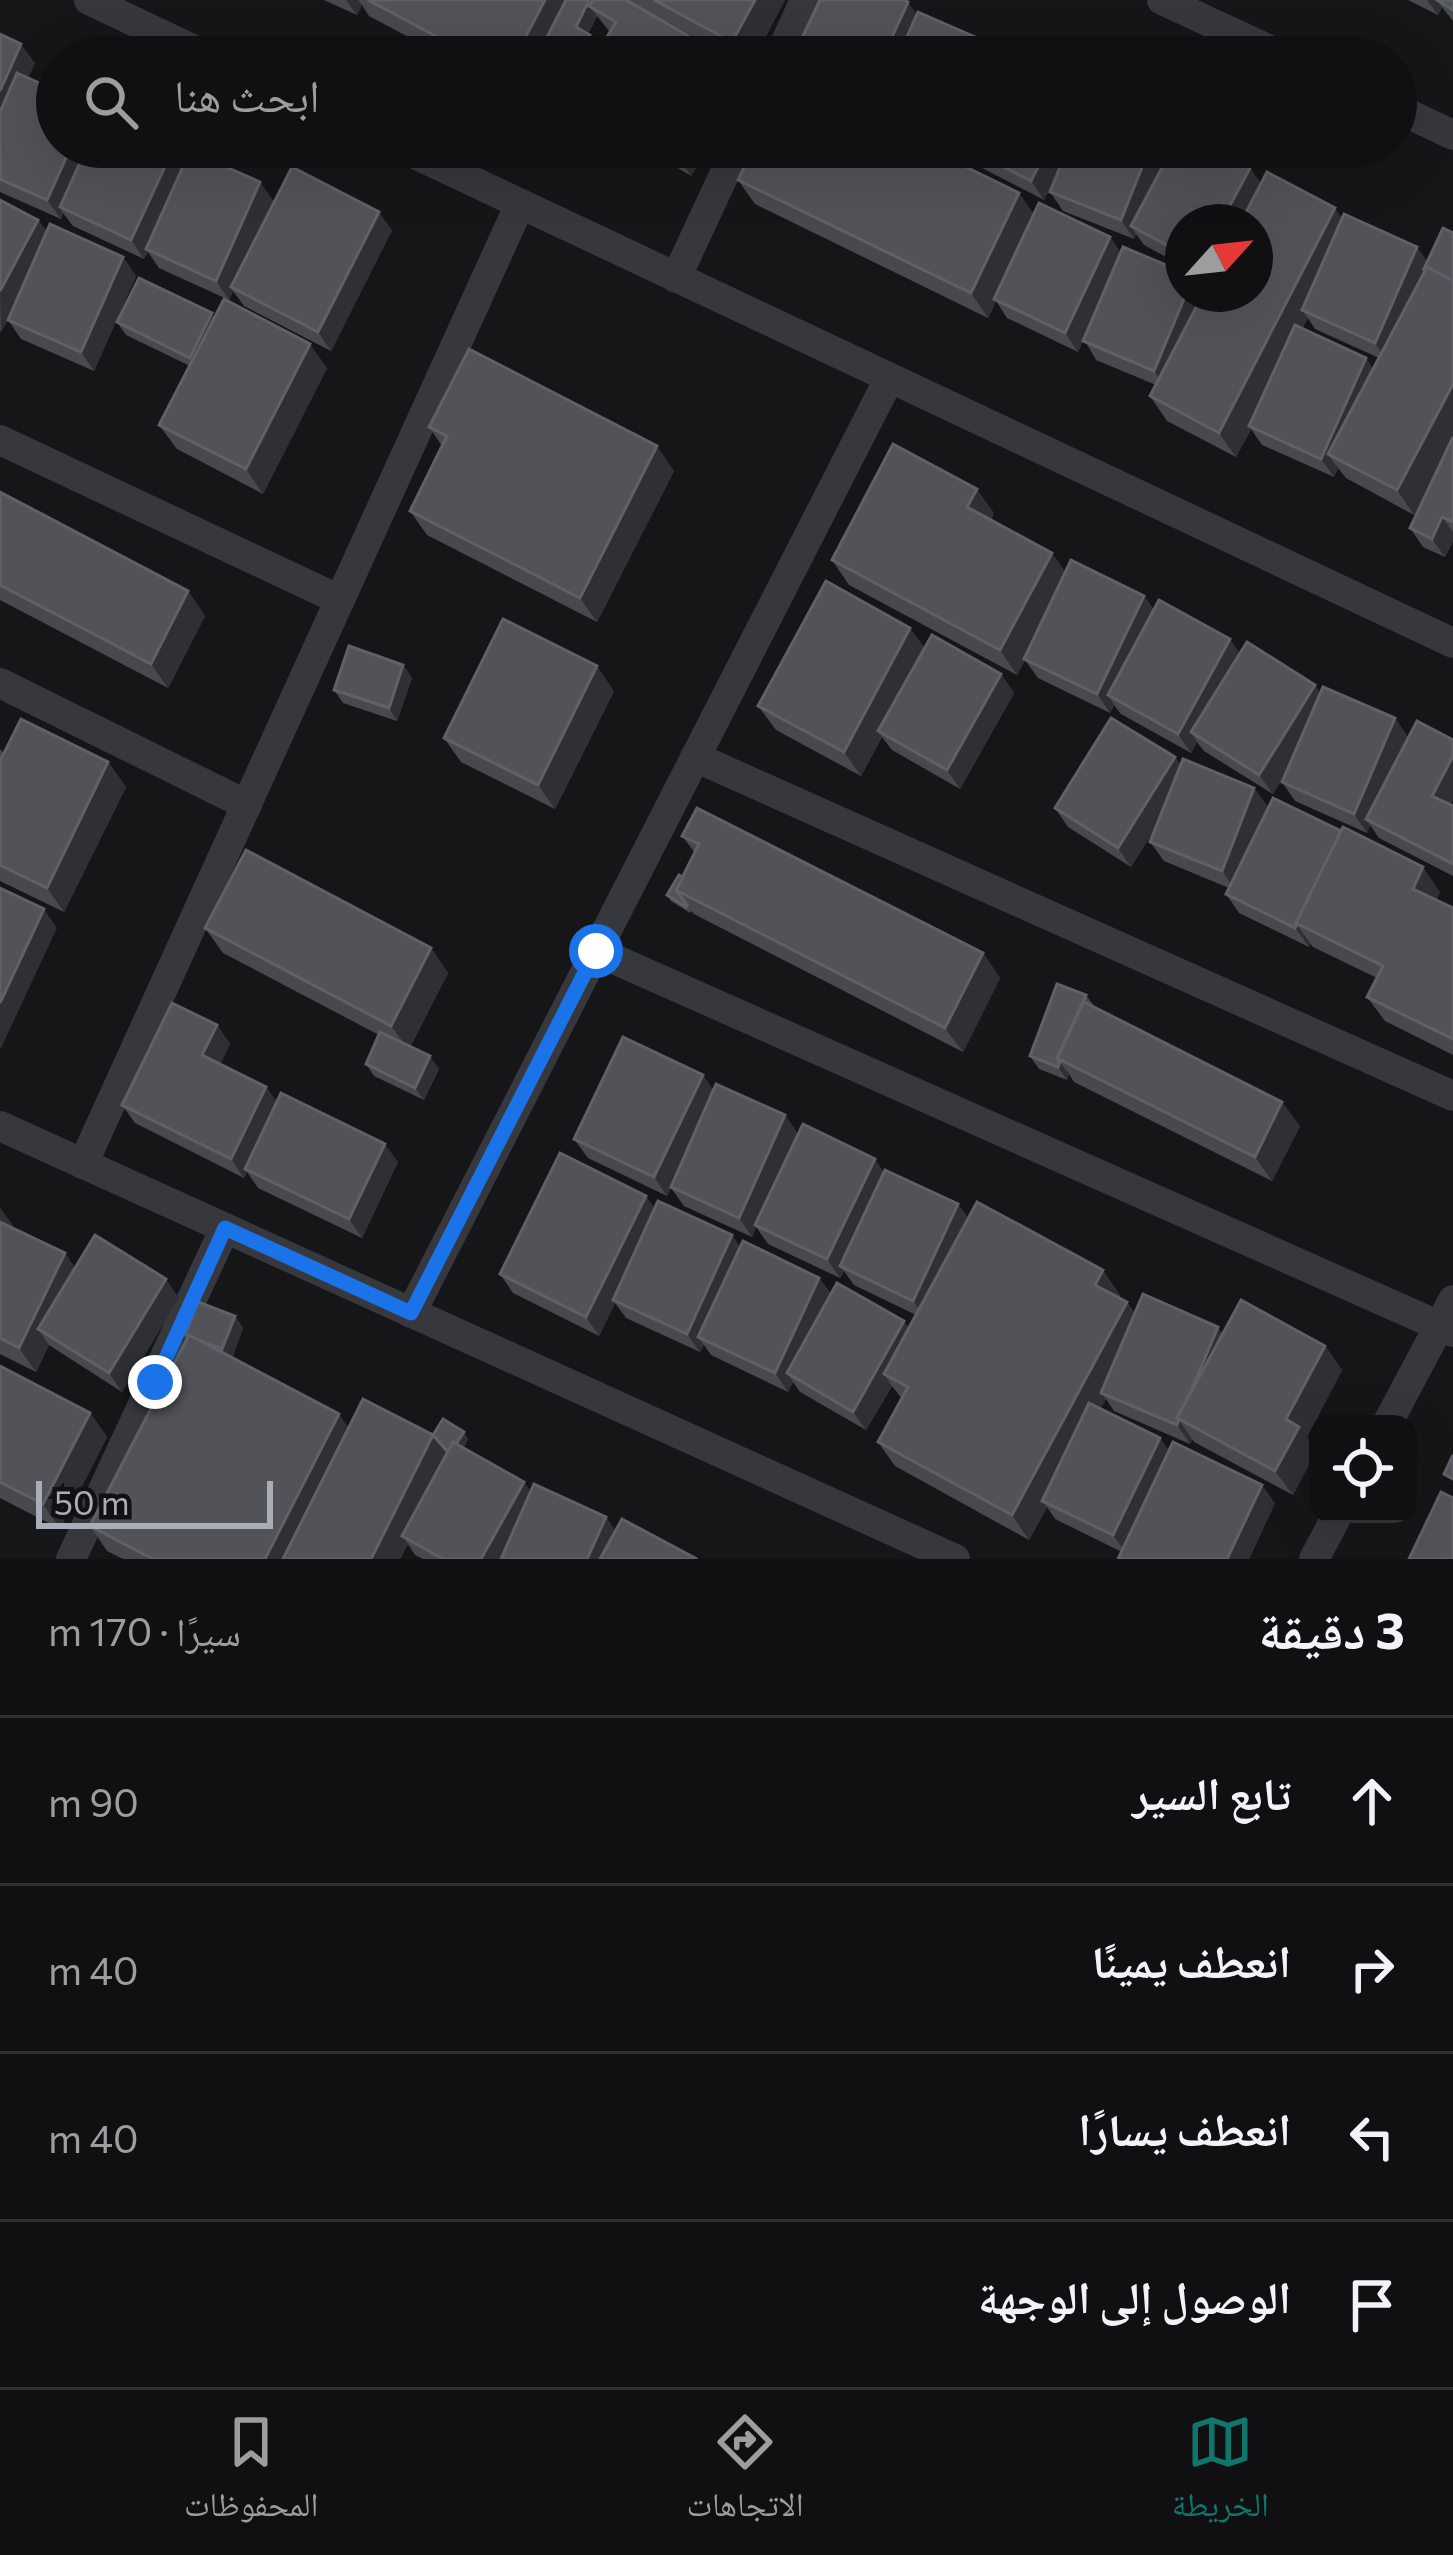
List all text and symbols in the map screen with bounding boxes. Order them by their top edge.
search box [36,36,1417,168]
text: ابحث هنا [174,66,320,121]
icon: search [78,69,144,135]
north arrow [1165,204,1273,312]
route start [569,924,623,978]
route end [128,1355,182,1409]
map controls [1309,1415,1417,1523]
button: locate [1309,1415,1417,1523]
scale bar [36,1475,273,1528]
text: 50 m [54,1481,130,1522]
text: 3 دقيقة [1258,1597,1405,1660]
text: سيرًا · 170 m [48,1606,241,1654]
text: تابع السير [1132,1764,1291,1819]
icon: ahead [1339,1768,1405,1834]
text: 90 m [48,1777,139,1825]
text: انعطف يمينًا [1092,1932,1291,1987]
icon: right [1339,1936,1405,2002]
text: 40 m [48,1945,138,1993]
text: انعطف يسارًا [1078,2100,1291,2155]
icon: left [1339,2104,1405,2170]
text: 40 m [48,2113,138,2161]
text: الوصول إلى الوجهة [978,2268,1291,2323]
icon: arrive [1339,2272,1405,2338]
tab: المحفوظات [184,2409,318,2537]
tab: الاتجاهات [686,2409,804,2537]
tab: الخريطة [1172,2409,1269,2537]

